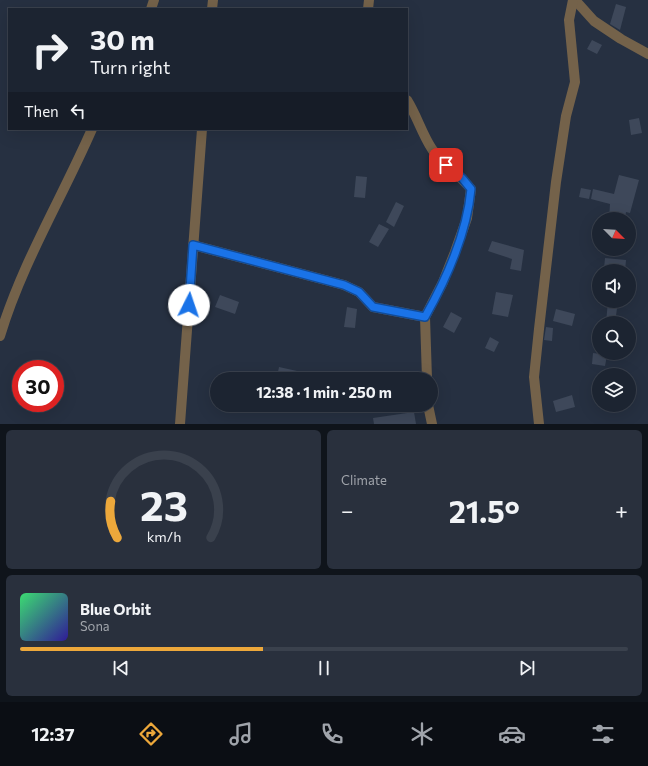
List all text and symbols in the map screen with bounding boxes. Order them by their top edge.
text: 30 m [90,22,155,56]
icon: right [24,24,76,76]
text: Turn right [90,56,170,78]
icon: left [67,100,89,122]
text: Then [24,102,59,120]
pin [429,148,463,182]
icon: arrive [435,154,457,176]
north arrow [592,212,636,256]
map controls [592,212,636,412]
button: sound [592,264,636,308]
position arrow [168,284,210,326]
button: search [592,316,636,360]
speed limit sign: 30 [12,360,64,412]
button: layers [592,368,636,412]
text: 12:38 · 1 min · 250 m [256,383,392,401]
text: Climate [341,472,387,488]
text: 23 [140,478,187,529]
text: 21.5° [449,492,520,529]
text: − [341,497,354,524]
text: + [615,497,628,524]
text: km/h [146,526,181,544]
text: Blue Orbit [80,600,151,618]
text: Sona [80,618,110,634]
icon: previous [110,657,132,679]
icon: pause [313,657,335,679]
icon: next [516,657,538,679]
icon: directions [137,720,165,748]
icon: music [227,720,255,748]
icon: phone [318,720,346,748]
icon: climate [408,720,436,748]
icon: car [498,720,526,748]
icon: filters [589,720,617,748]
text: 12:37 [31,723,75,745]

